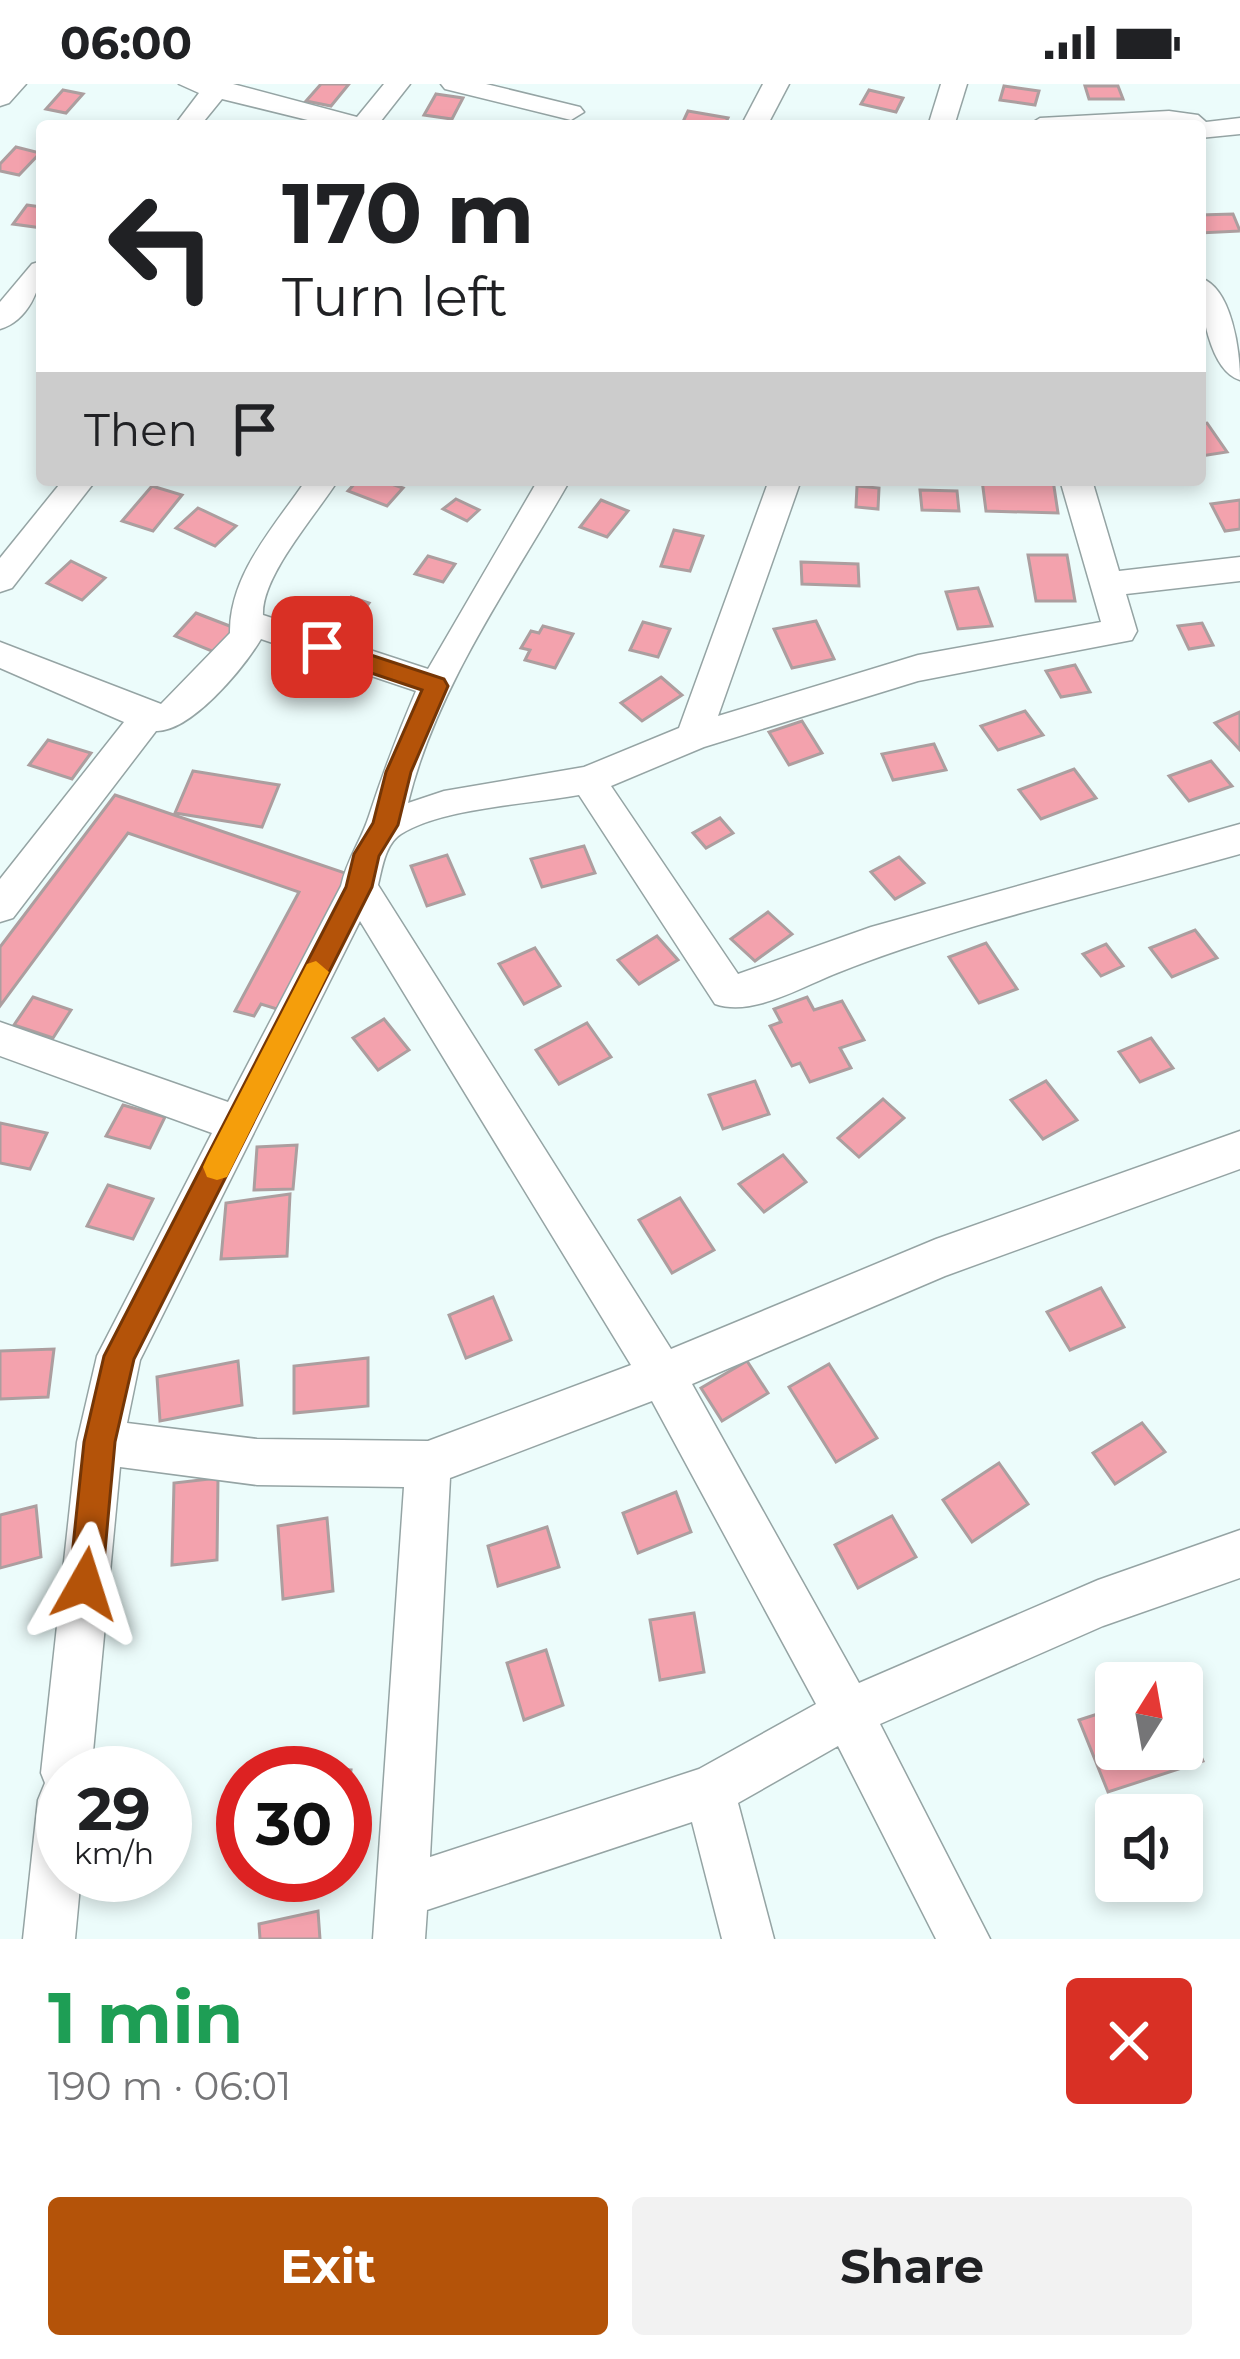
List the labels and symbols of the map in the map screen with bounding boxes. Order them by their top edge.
pin [271,596,373,698]
position arrow [22,1521,148,1647]
north arrow [1095,1662,1203,1770]
speed limit sign: 30 [216,1746,372,1902]

